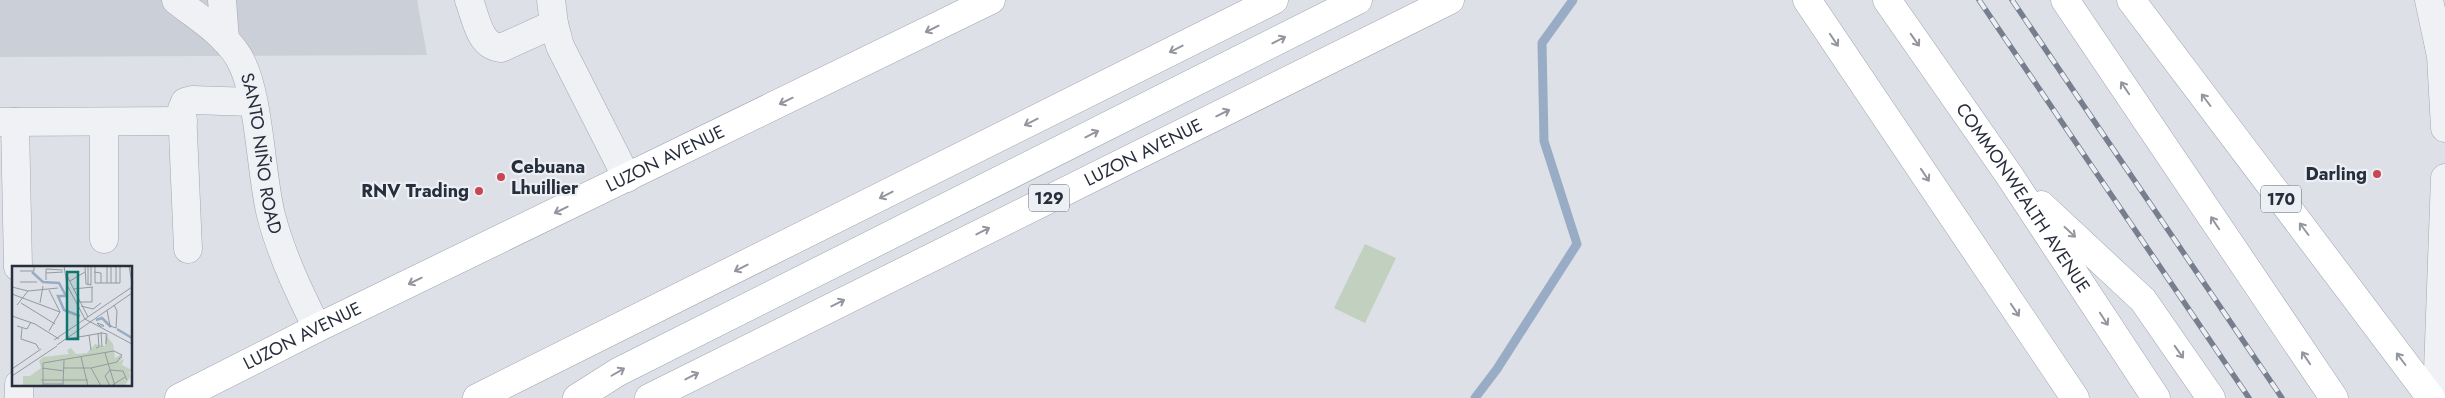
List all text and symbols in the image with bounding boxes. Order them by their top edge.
one-way arrow [925,25,940,35]
one-way arrow [1829,33,1839,47]
one-way arrow [1910,33,1920,47]
one-way arrow [1271,35,1286,44]
one-way arrow [1169,45,1184,54]
street label: SANTO NIÑO ROAD [234,70,289,237]
one-way arrow [2119,82,2129,96]
one-way arrow [2200,94,2211,107]
one-way arrow [779,96,794,106]
street label: COMMONWEALTH AVENUE [1950,98,2096,298]
one-way arrow [1215,107,1230,117]
street label: LUZON AVENUE [1080,112,1207,193]
one-way arrow [1024,118,1039,127]
street label: LUZON AVENUE [602,119,729,198]
one-way arrow [1084,129,1099,138]
place label: Cebuana Lhuillier [511,154,585,201]
place label: Darling [2306,161,2367,187]
one-way arrow [1919,168,1930,182]
marker: Darling [2371,168,2383,180]
marker: Cebuana Lhuillier [495,171,507,183]
place label: RNV Trading [361,178,469,204]
road number: 129 [1029,184,1069,212]
marker: RNV Trading [473,185,485,197]
road number: 170 [2261,185,2301,212]
one-way arrow [879,191,894,200]
one-way arrow [554,206,569,215]
one-way arrow [2210,216,2221,230]
one-way arrow [2298,223,2309,236]
one-way arrow [975,225,990,235]
one-way arrow [2064,226,2077,238]
one-way arrow [733,263,748,273]
inset map [12,266,132,386]
one-way arrow [408,277,423,286]
street label: LUZON AVENUE [239,295,366,376]
one-way arrow [830,298,845,308]
one-way arrow [2010,303,2020,317]
one-way arrow [2100,312,2110,326]
one-way arrow [2174,345,2184,359]
one-way arrow [2301,351,2311,365]
one-way arrow [2396,353,2407,366]
one-way arrow [611,366,625,376]
one-way arrow [684,371,699,380]

